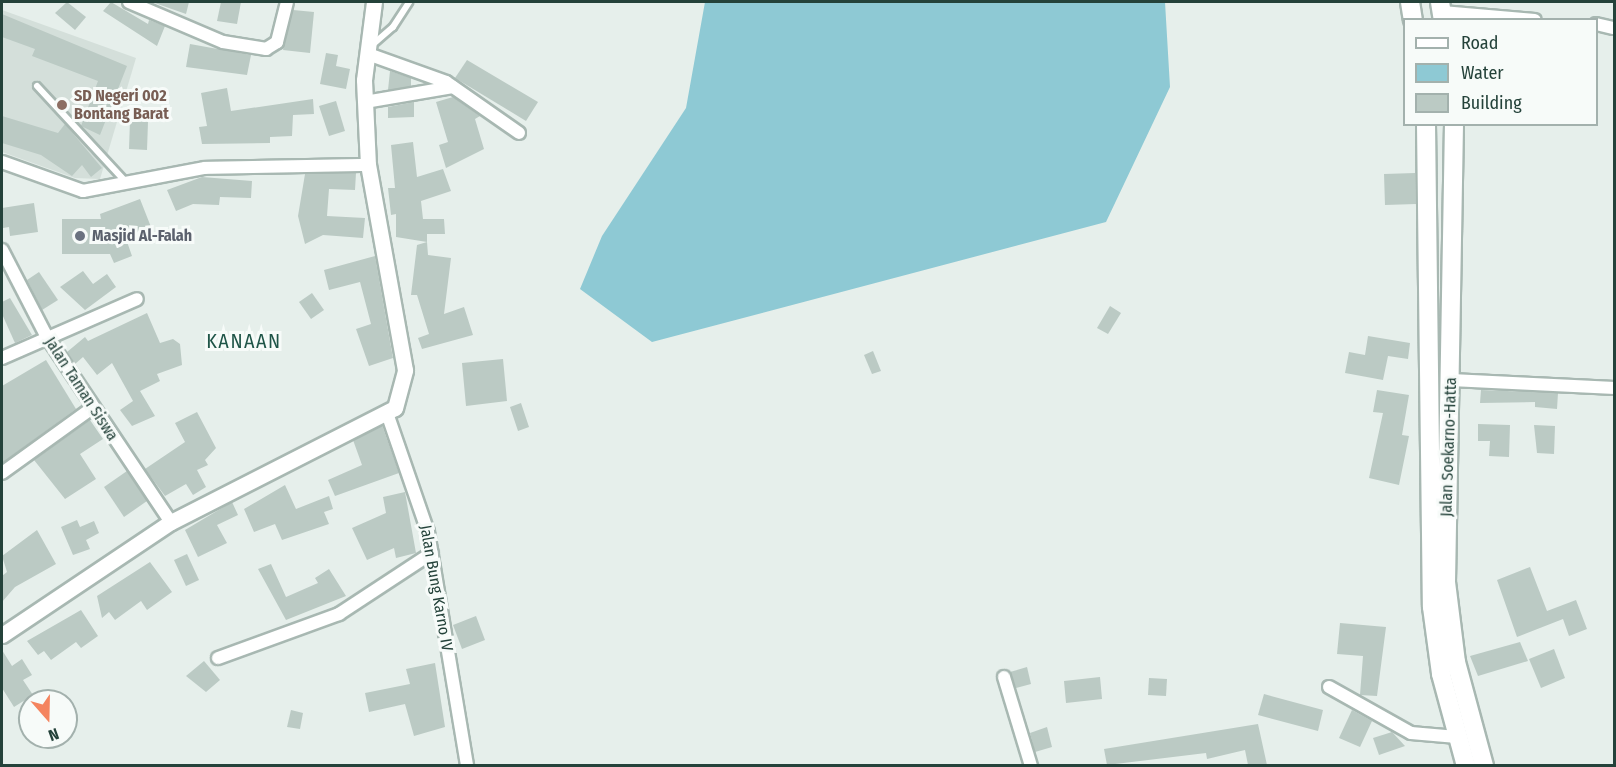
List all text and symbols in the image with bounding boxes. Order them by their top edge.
legend [1403,18,1598,126]
text: Road [1461,32,1498,54]
text: Water [1461,62,1504,84]
place label: SD Negeri 002 Bontang Barat [74,86,169,124]
text: Building [1461,92,1522,114]
marker: SD Negeri 002 Bontang Barat [55,98,69,112]
place label: Masjid Al-Falah [92,226,192,246]
marker: Masjid Al-Falah [73,229,87,243]
district label: KANAAN [206,329,282,353]
street label: Jalan Taman Siswa [40,334,122,444]
street label: Jalan Soekarno-Hatta [1437,377,1461,517]
street label: Jalan Bung Karno IV [415,523,457,653]
north arrow [18,689,78,749]
text: N [46,724,61,745]

